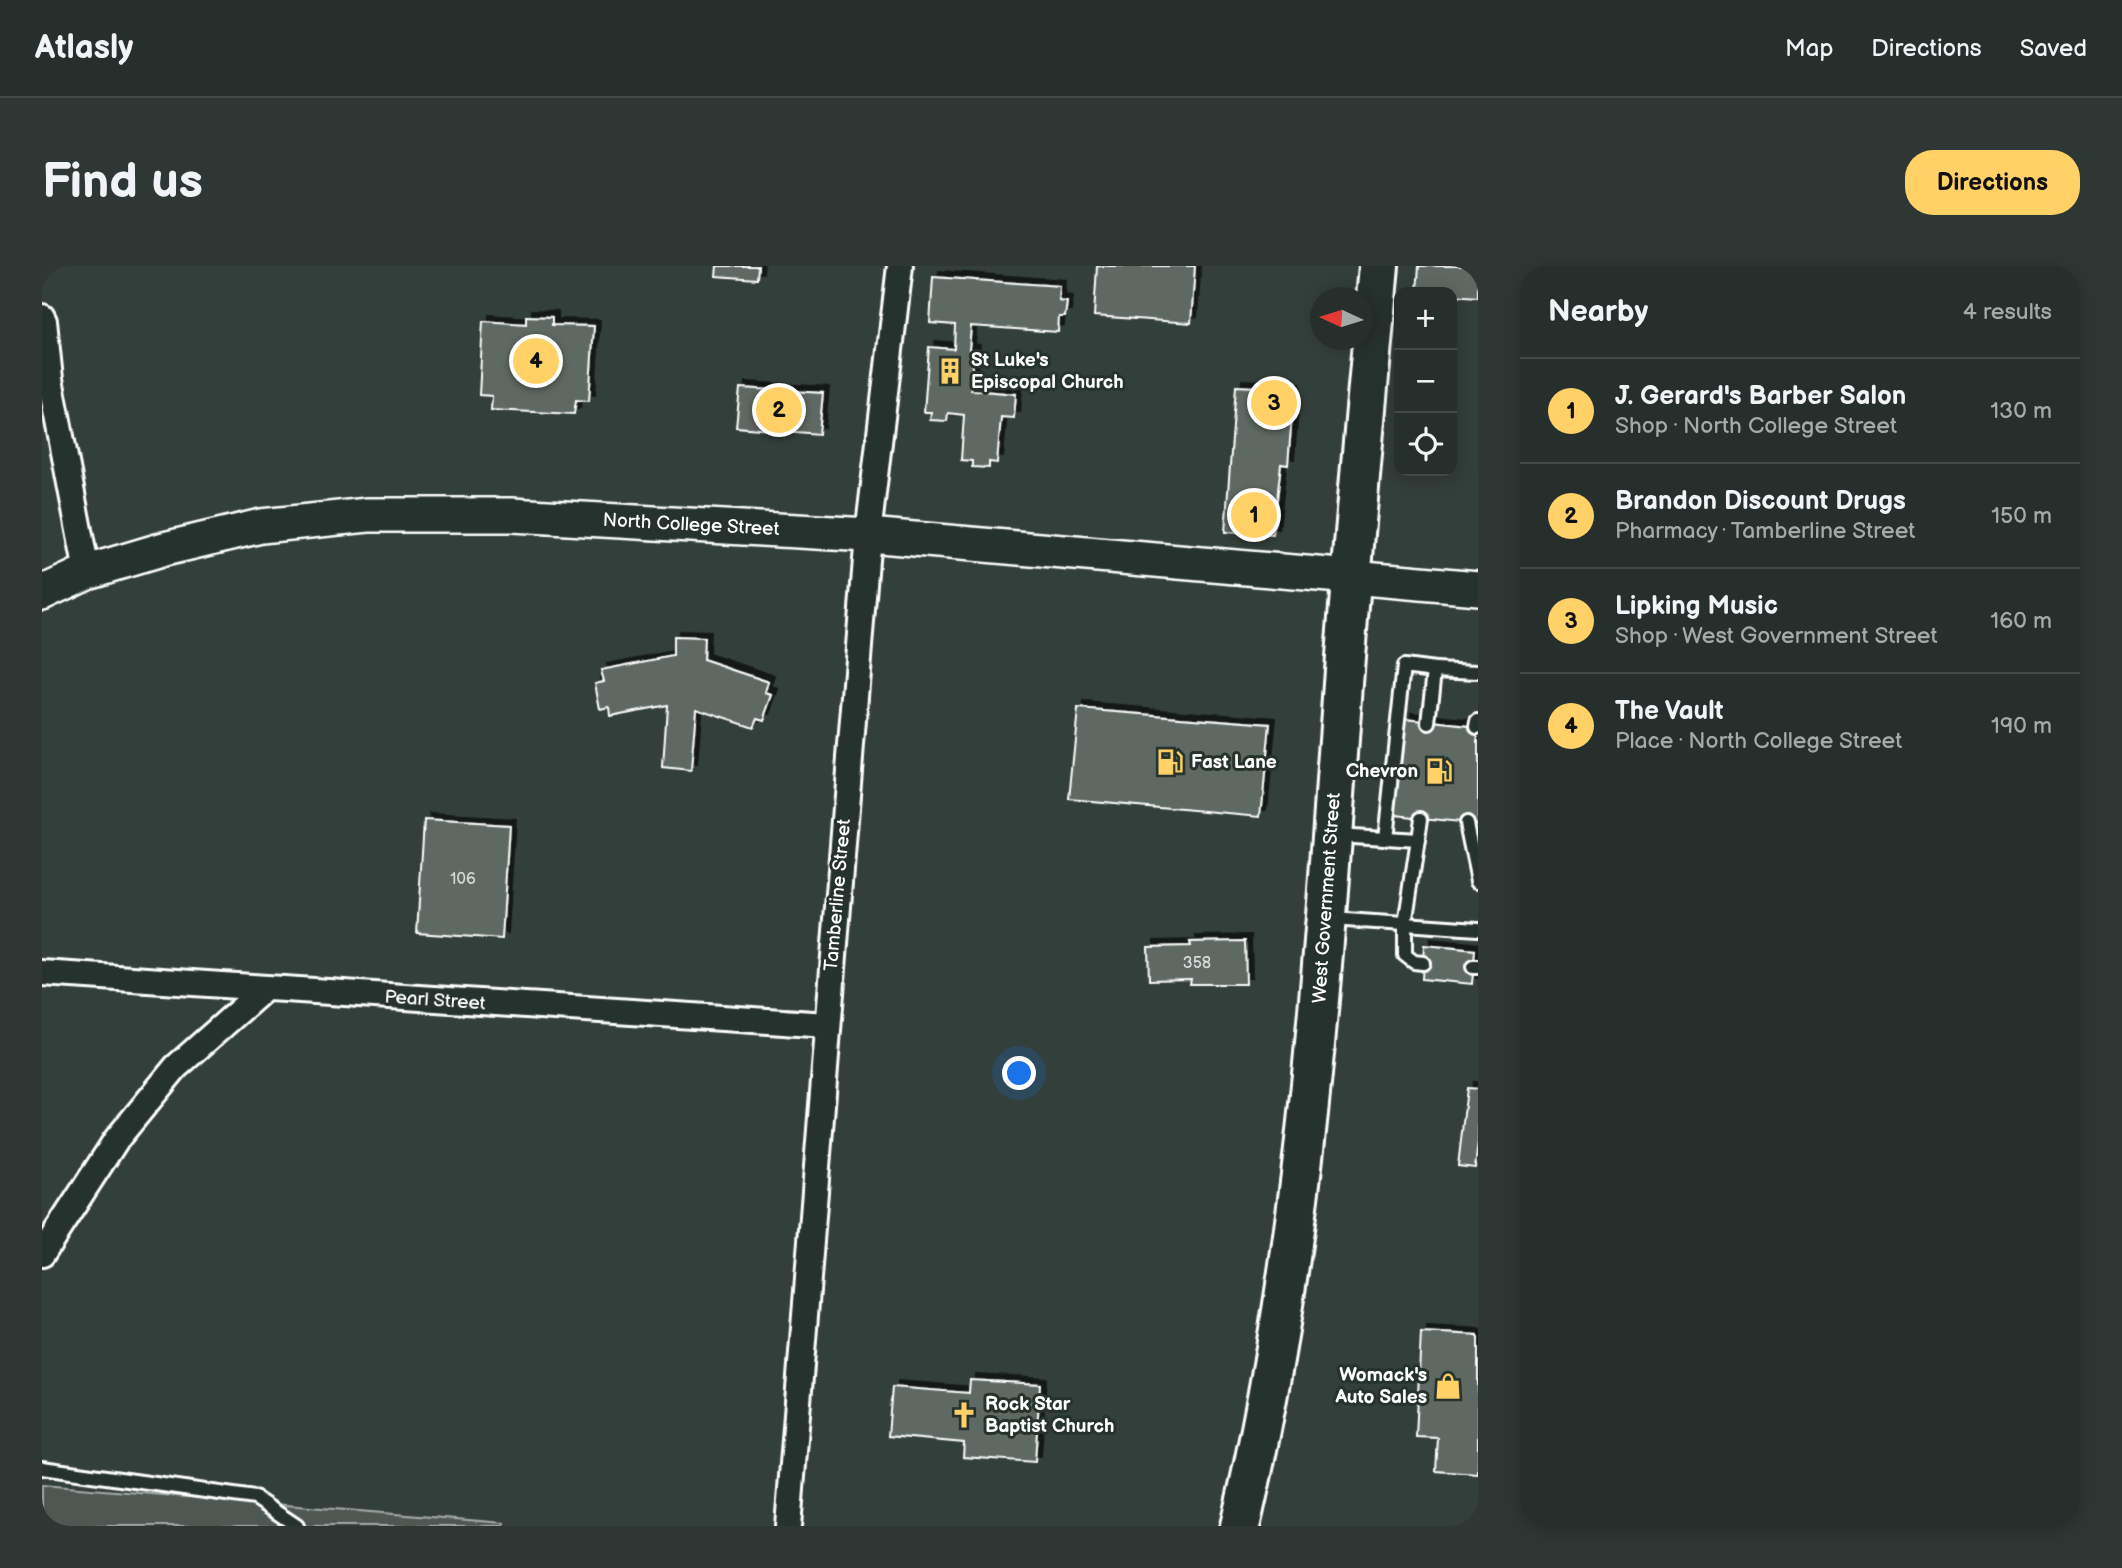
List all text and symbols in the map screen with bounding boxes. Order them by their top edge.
text: Atlasly [35,28,133,68]
text: Map [1785,34,1833,63]
text: Directions [1871,34,1982,63]
text: Saved [2020,34,2087,63]
button: Directions [1905,150,2080,215]
text: Find us [42,153,203,212]
north arrow [1310,287,1373,350]
map controls [1394,287,1457,476]
button: + [1394,287,1457,350]
text: Nearby [1548,294,1648,330]
text: 4 results [1963,298,2052,326]
pin: 4 [513,335,559,387]
place label: St Luke's Episcopal Church [971,349,1124,394]
button: − [1394,350,1457,413]
building icon: St Luke's Episcopal Church [935,356,965,386]
pin: 3 [1251,377,1297,429]
text: J. Gerard's Barber Salon [1615,381,1906,412]
pin: 2 [756,384,802,436]
text: 1 [1566,397,1576,425]
text: 130 m [1990,397,2052,425]
text: Shop · North College Street [1615,412,1897,440]
button: locate [1394,413,1457,476]
text: Brandon Discount Drugs [1615,486,1906,517]
pin: 1 [1231,489,1277,541]
text: 2 [1564,502,1578,530]
text: 150 m [1991,502,2052,530]
street label: North College Street [602,509,780,541]
text: Pharmacy · Tamberline Street [1615,517,1915,545]
text: Lipking Music [1615,591,1778,622]
text: 3 [1564,607,1578,635]
text: 160 m [1990,607,2052,635]
text: Shop · West Government Street [1615,622,1938,650]
text: The Vault [1615,696,1723,727]
text: 4 [1564,712,1578,740]
text: 190 m [1991,712,2052,740]
text: Place · North College Street [1615,727,1902,755]
fuel station icon: Fast Lane [1155,747,1185,777]
place label: Fast Lane [1191,751,1277,774]
fuel station icon: Chevron [1424,756,1454,786]
place label: Chevron [1346,760,1418,783]
street label: West Government Street [1308,792,1346,1004]
street label: Tamberline Street [820,818,856,972]
house number: 106 [450,870,476,889]
house number: 358 [1183,954,1211,973]
street label: Pearl Street [384,985,486,1015]
your location [1002,1056,1036,1090]
place label: Womack's Auto Sales [1334,1364,1427,1409]
shop icon: Womack's Auto Sales [1433,1371,1463,1401]
place label: Rock Star Baptist Church [985,1393,1114,1438]
church icon: Rock Star Baptist Church [949,1400,979,1430]

